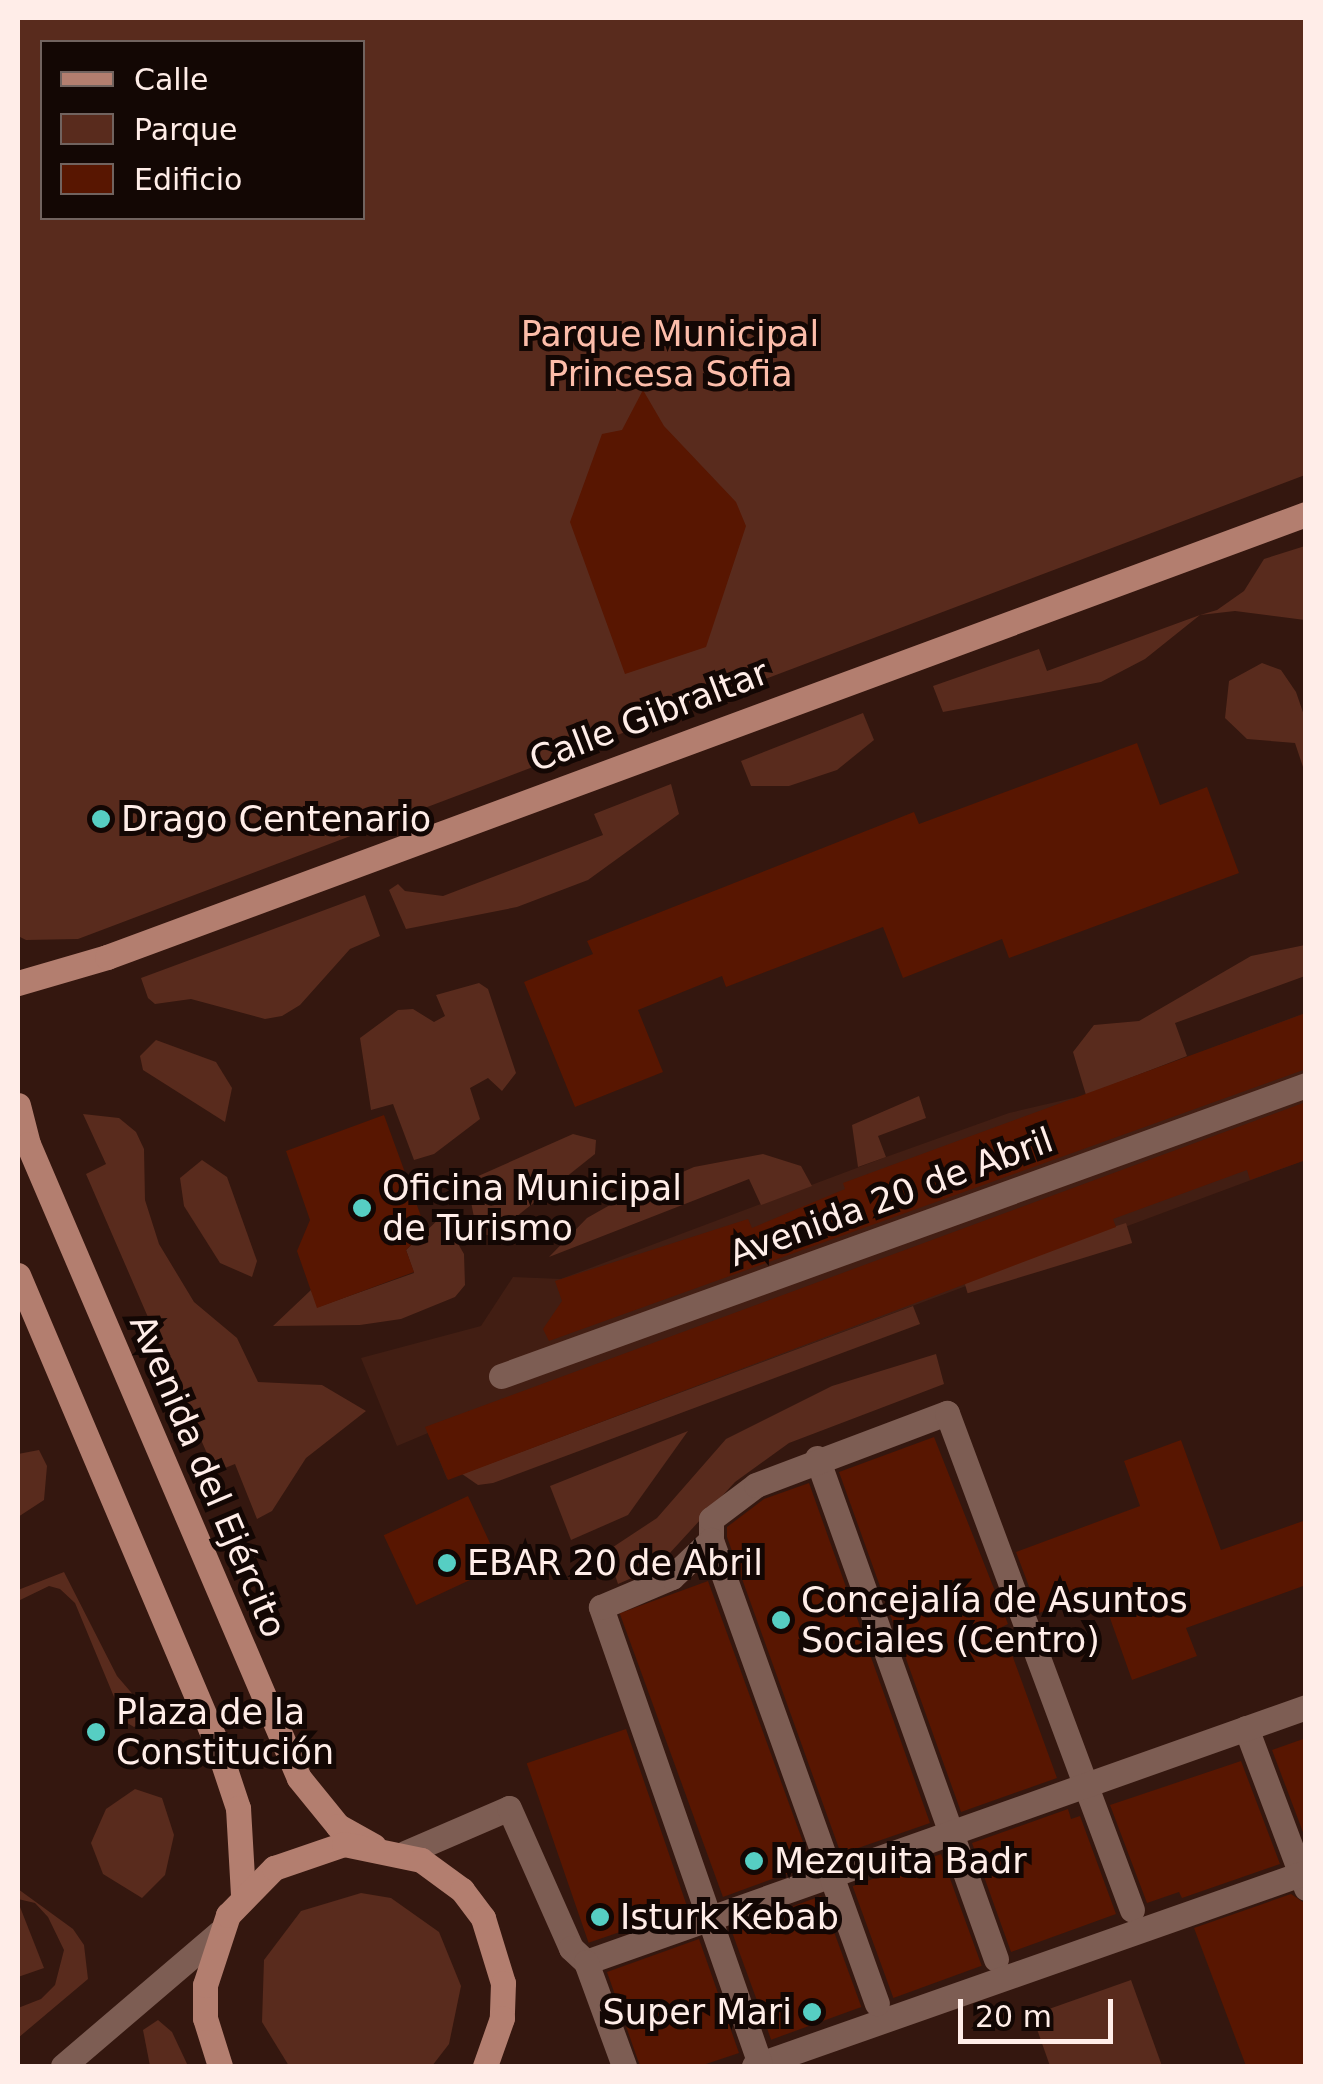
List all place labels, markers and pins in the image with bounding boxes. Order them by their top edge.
place label: Drago Centenario [121,798,431,840]
marker: Drago Centenario [90,808,112,830]
place label: Oficina Municipal de Turismo [382,1167,682,1249]
marker: Oficina Municipal de Turismo [351,1197,373,1219]
place label: EBAR 20 de Abril [467,1542,763,1584]
marker: EBAR 20 de Abril [436,1552,458,1574]
place label: Concejalía de Asuntos Sociales (Centro) [801,1579,1188,1661]
marker: Concejalía de Asuntos Sociales (Centro) [770,1609,792,1631]
place label: Plaza de la Constitución [116,1691,334,1773]
marker: Plaza de la Constitución [85,1721,107,1743]
place label: Mezquita Badr [774,1840,1027,1882]
marker: Mezquita Badr [743,1850,765,1872]
place label: Isturk Kebab [620,1896,839,1938]
marker: Isturk Kebab [589,1906,611,1928]
place label: Super Mari [603,1991,792,2033]
marker: Super Mari [801,2001,823,2023]

